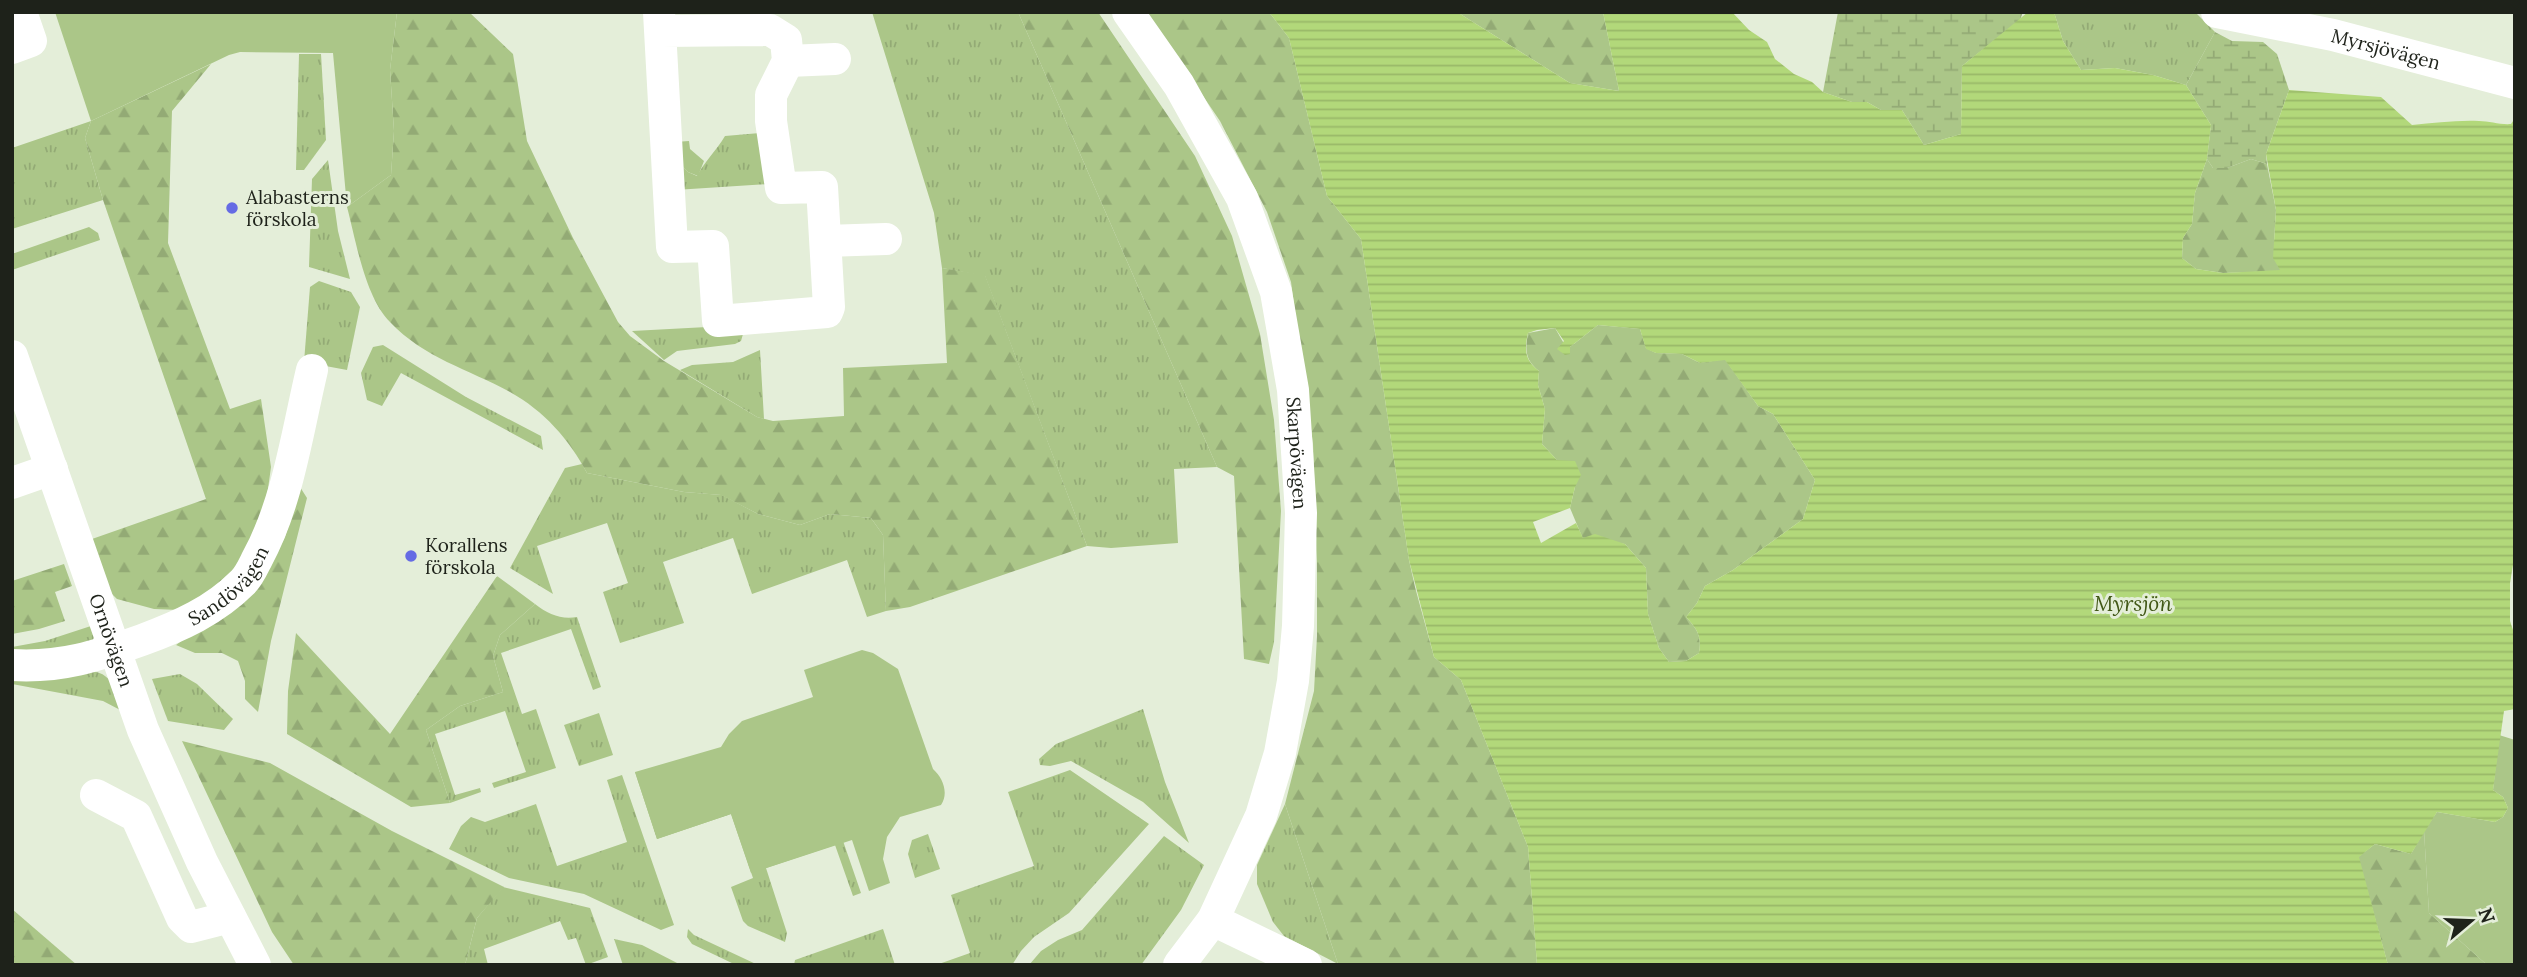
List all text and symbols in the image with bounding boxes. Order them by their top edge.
street label: Myrsjövägen [2329,23,2443,75]
place label: Alabasterns förskola [245,185,349,231]
marker: Alabasterns förskola [224,200,240,216]
street label: Skarpövägen [1281,396,1313,510]
place label: Korallens förskola [425,533,508,579]
street label: Sandövägen [184,542,274,631]
marker: Korallens förskola [403,548,419,564]
street label: Ornövägen [84,590,139,690]
water label: Myrsjön [2094,590,2172,617]
north arrow [2436,886,2506,956]
text: N [2473,905,2501,927]

